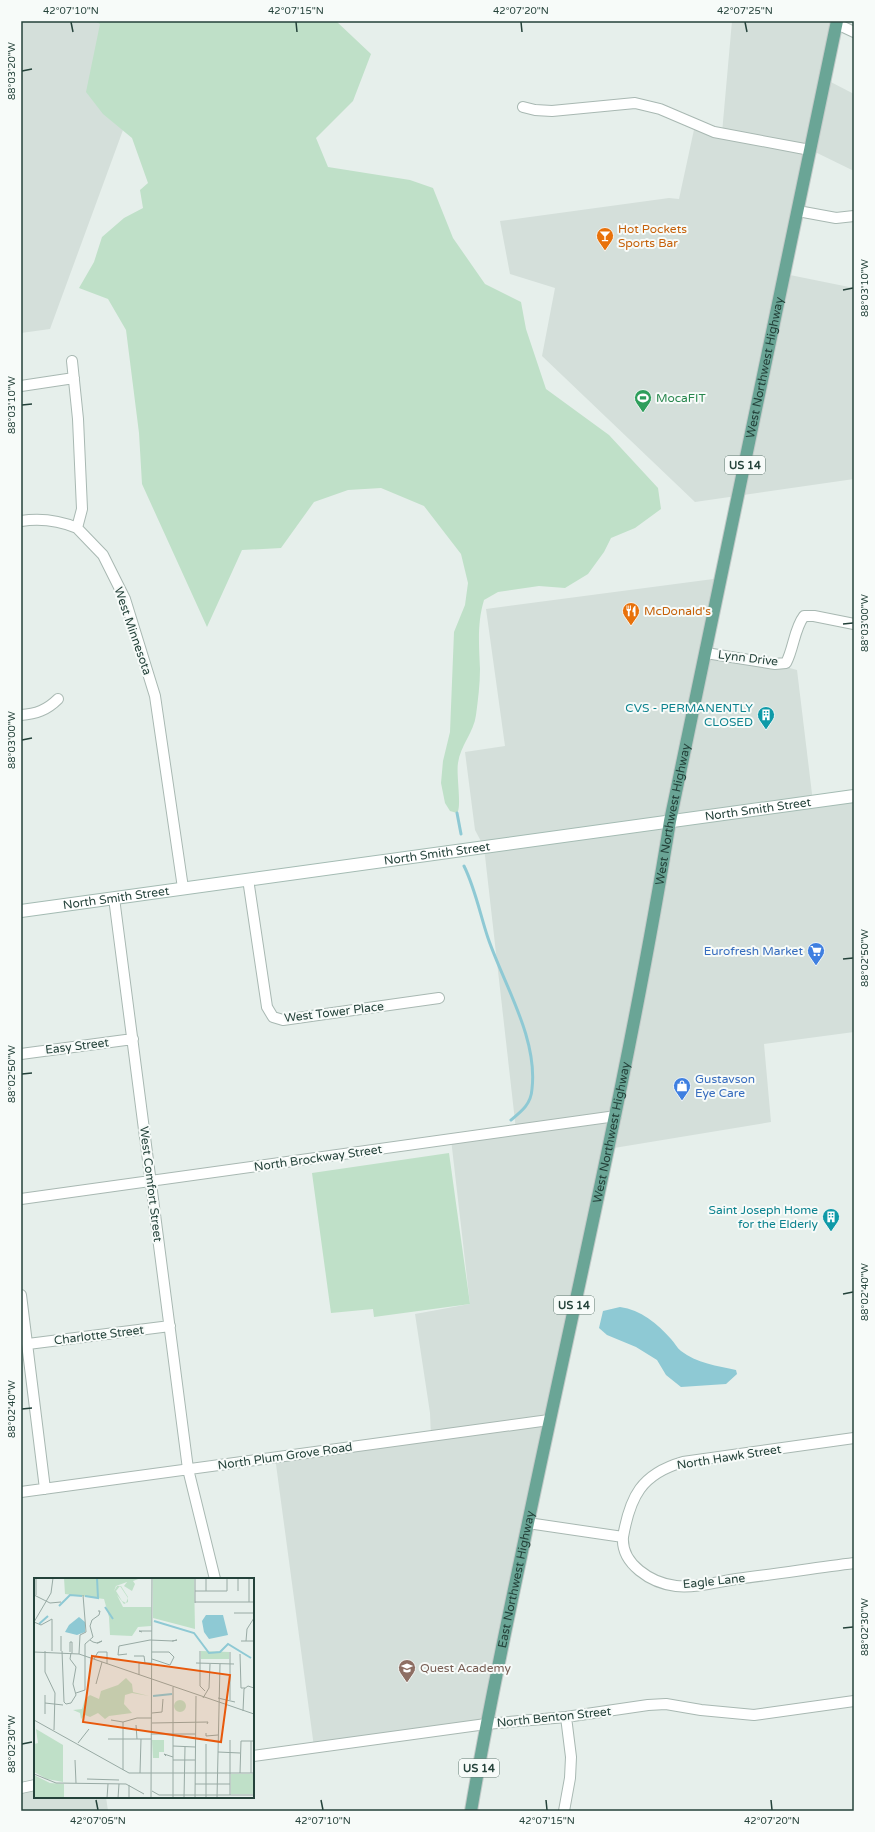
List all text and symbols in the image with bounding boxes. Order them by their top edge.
text: 42°07'10"N [43,5,99,17]
text: 42°07'15"N [268,5,324,17]
text: 42°07'20"N [493,5,549,17]
text: 42°07'25"N [717,5,773,17]
text: 88°03'20"W [6,42,18,100]
place label: Hot Pockets Sports Bar [618,222,687,250]
bar icon: Hot Pockets Sports Bar [595,226,615,251]
text: 88°03'10"W [859,259,871,317]
street label: West Northwest Highway [743,295,786,440]
text: 88°03'10"W [6,376,18,434]
sports icon: MocaFIT [633,388,653,413]
place label: MocaFIT [656,391,706,405]
road number: US 14 [725,456,765,474]
street label: West Minnesota [111,585,155,677]
text: 88°03'00"W [859,594,871,652]
restaurant icon: McDonald's [621,601,641,626]
place label: McDonald's [644,604,711,618]
street label: Lynn Drive [717,647,779,669]
place label: CVS - PERMANENTLY CLOSED [625,701,753,729]
building icon: CVS - PERMANENTLY CLOSED [756,705,776,730]
text: 88°03'00"W [6,711,18,769]
street label: West Northwest Highway [652,742,693,886]
street label: North Smith Street [704,795,812,824]
street label: North Smith Street [383,839,491,868]
street label: North Smith Street [62,884,171,912]
text: 88°02'50"W [859,929,871,987]
supermarket icon: Eurofresh Market [806,941,826,966]
place label: Eurofresh Market [704,944,803,958]
street label: West Tower Place [283,999,385,1025]
street label: Easy Street [44,1035,110,1057]
text: 88°02'50"W [6,1045,18,1103]
street label: West Northwest Highway [590,1060,633,1204]
place label: Gustavson Eye Care [695,1072,755,1100]
shop icon: Gustavson Eye Care [672,1076,692,1101]
street label: West Comfort Street [137,1125,165,1243]
street label: North Brockway Street [253,1142,383,1174]
place label: Saint Joseph Home for the Elderly [709,1203,819,1231]
building icon: Saint Joseph Home for the Elderly [821,1207,841,1232]
text: 88°02'40"W [859,1263,871,1321]
road number: US 14 [554,1296,594,1314]
street label: Charlotte Street [53,1322,145,1347]
text: 88°02'40"W [6,1380,18,1438]
street label: North Plum Grove Road [217,1440,353,1472]
street label: North Hawk Street [676,1442,783,1472]
street label: East Northwest Highway [495,1509,537,1649]
street label: Eagle Lane [682,1571,746,1591]
inset map [34,1578,254,1798]
text: 88°02'30"W [859,1598,871,1656]
school or university icon: Quest Academy [397,1658,417,1683]
place label: Quest Academy [420,1661,511,1675]
street label: North Benton Street [496,1704,612,1730]
text: 88°02'30"W [6,1715,18,1773]
road number: US 14 [459,1759,499,1777]
text: 42°07'05"N [70,1815,126,1827]
text: 42°07'10"N [295,1815,351,1827]
text: 42°07'15"N [519,1815,575,1827]
text: 42°07'20"N [744,1815,800,1827]

